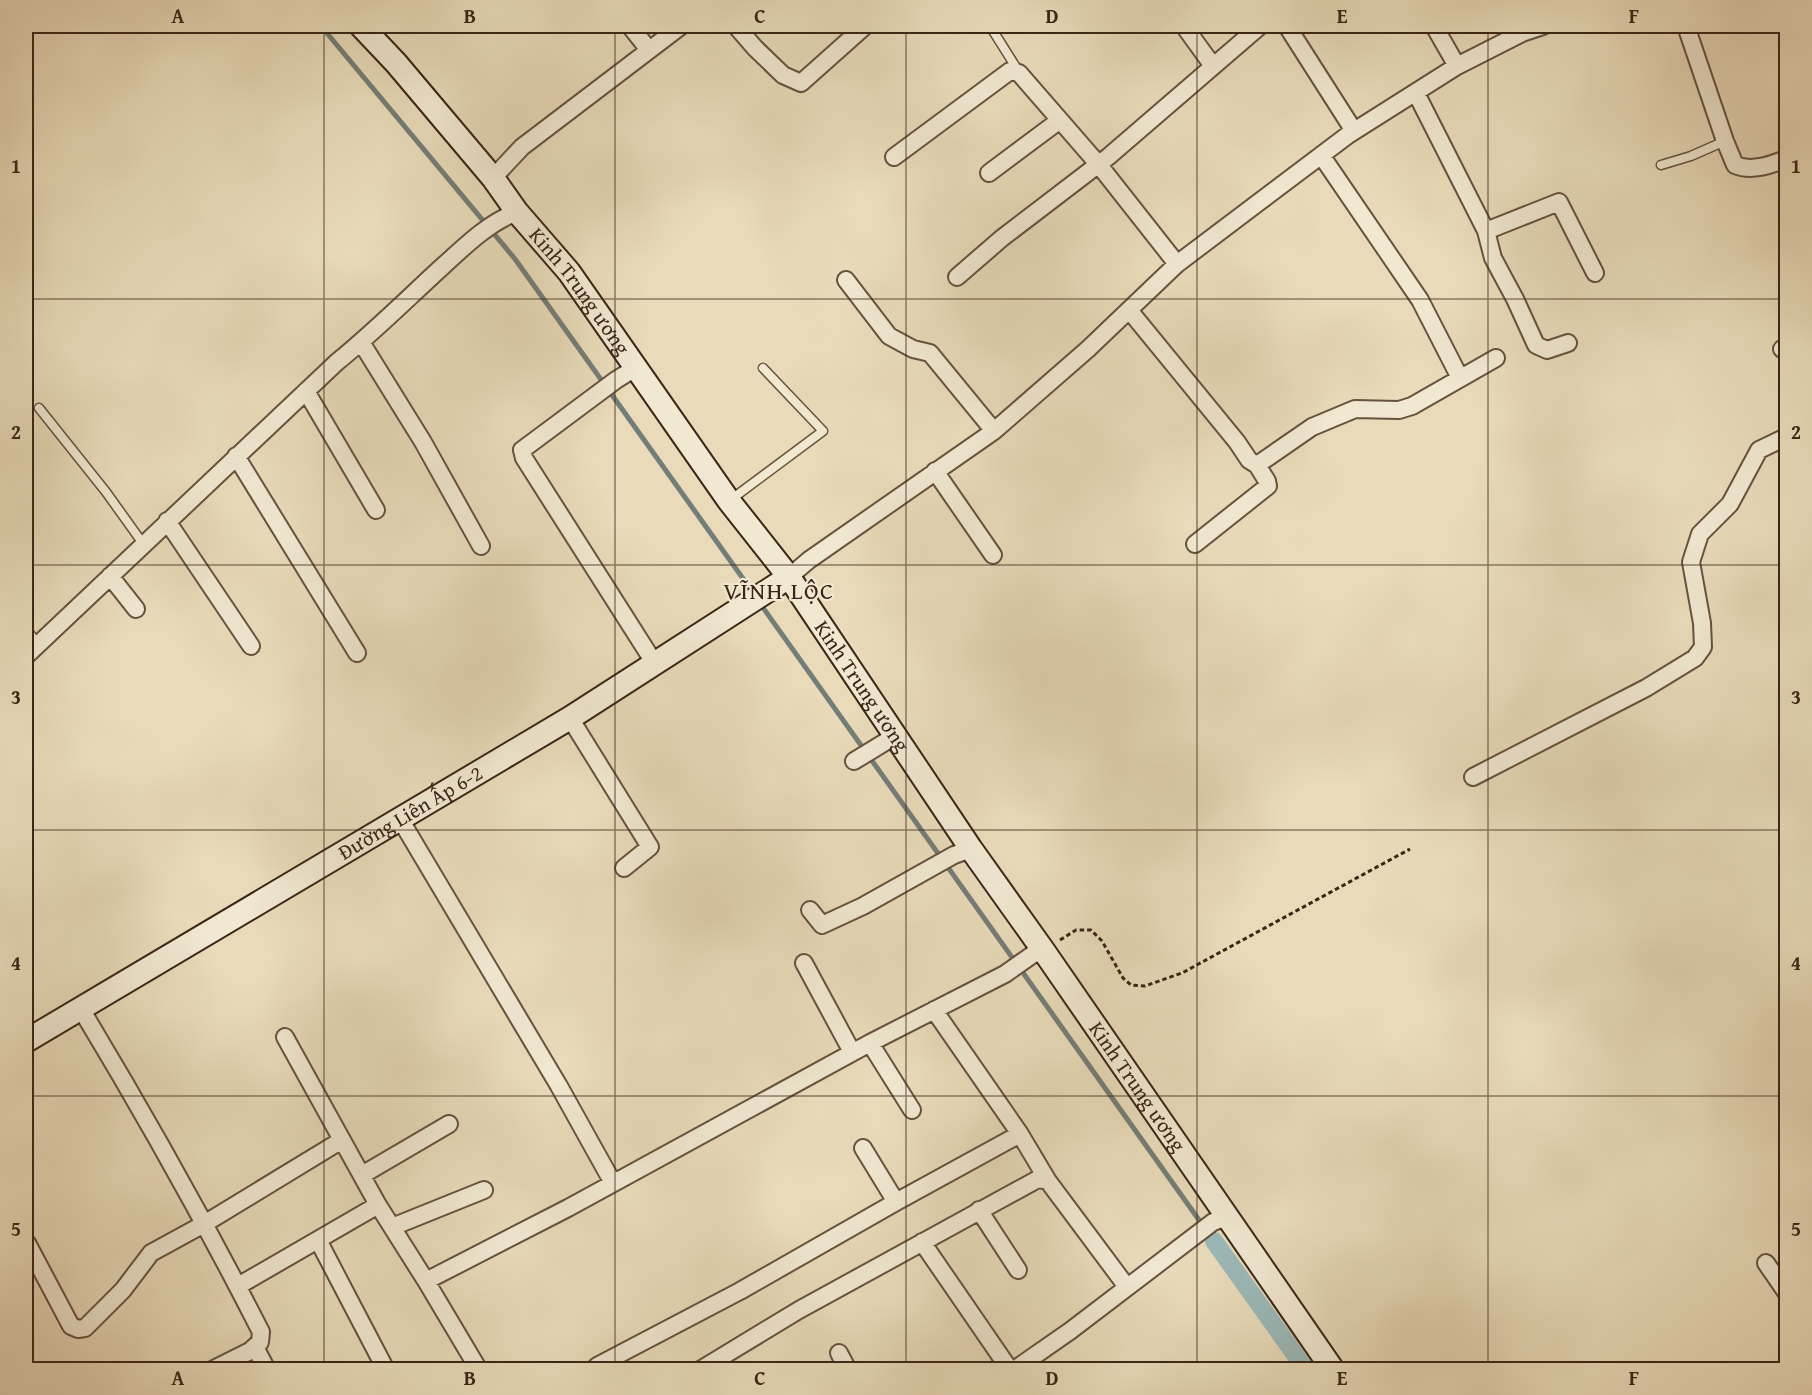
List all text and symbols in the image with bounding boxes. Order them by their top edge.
text: A [172,1,185,30]
text: B [464,1,476,30]
text: C [754,1,766,30]
text: D [1045,1,1059,30]
text: E [1337,1,1348,30]
text: F [1629,1,1639,30]
text: 1 [11,151,21,180]
text: 1 [1791,151,1801,180]
street label: Kinh Trung ương [522,220,638,361]
text: 2 [11,417,21,446]
text: 2 [1791,417,1801,446]
district label: VĨNH LỘC [723,573,835,608]
street label: Kinh Trung ương [807,614,918,758]
text: 3 [11,682,21,711]
text: 3 [1791,682,1801,711]
street label: Đường Liên Ấp 6-2 [332,757,488,867]
text: 4 [11,948,21,977]
text: 4 [1791,948,1801,977]
street label: Kinh Trung ương [1082,1015,1194,1158]
text: 5 [11,1214,21,1243]
text: 5 [1791,1214,1801,1243]
text: A [172,1363,185,1392]
text: B [464,1363,476,1392]
text: C [754,1363,766,1392]
text: D [1045,1363,1059,1392]
text: E [1337,1363,1348,1392]
text: F [1629,1363,1639,1392]

